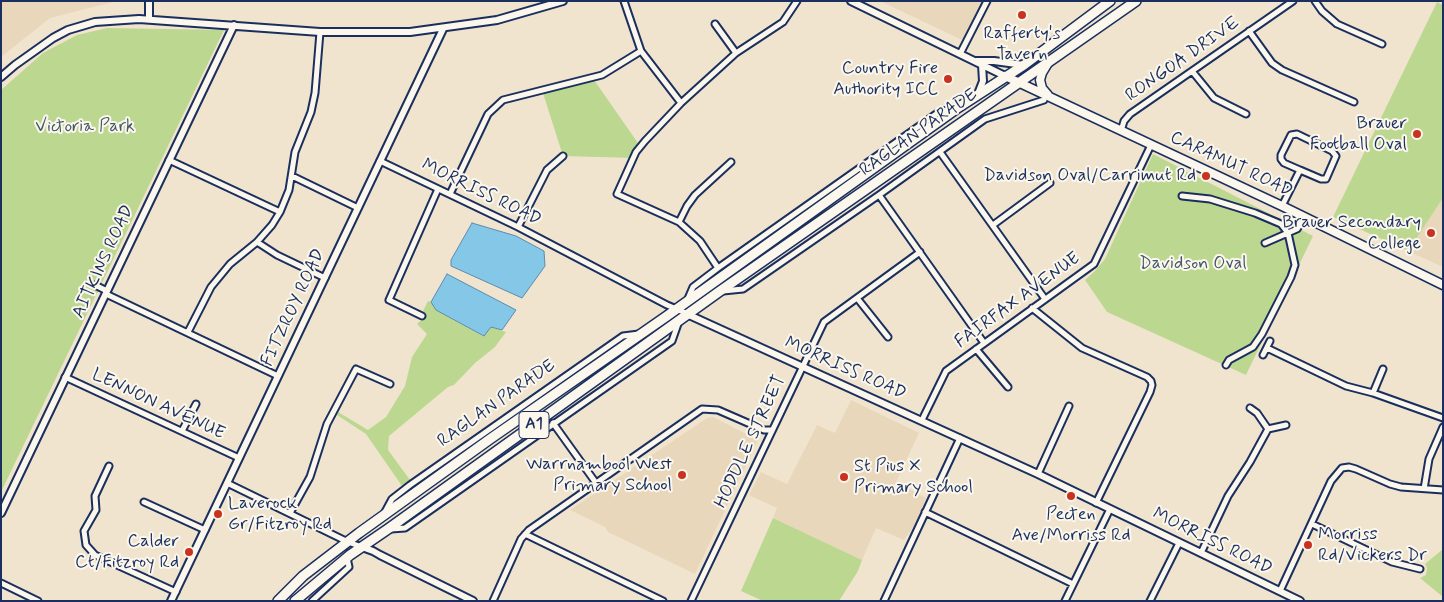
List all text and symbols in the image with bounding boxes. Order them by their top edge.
marker: Rafferty's Tavern [1016,9,1028,21]
street label: RONGOA DRIVE [1122,13,1244,107]
place label: Rafferty's Tavern [983,23,1061,66]
place label: Country Fire Authority ICC [833,58,938,100]
marker: Country Fire Authority ICC [942,73,954,85]
street label: RAGLAN PARADE [856,84,982,182]
place label: Brauer Football Oval [1310,113,1407,156]
park label: Victoria Park [35,116,135,138]
street label: CARAMUT ROAD [1166,127,1296,203]
marker: Brauer Football Oval [1411,128,1423,140]
street label: MORRISS ROAD [418,155,544,231]
place label: Davidson Oval/Carrimut Rd [983,165,1196,187]
marker: Davidson Oval/Carrimut Rd [1200,170,1212,182]
street label: AITKINS ROAD [68,202,140,322]
place label: Brauer Secondary College [1282,212,1421,254]
marker: Brauer Secondary College [1425,227,1437,239]
street label: FITZROY ROAD [257,246,331,370]
street label: FAIRFAX AVENUE [951,248,1085,354]
park label: Davidson Oval [1139,253,1247,275]
street label: MORRISS ROAD [781,333,909,405]
street label: RAGLAN PARADE [434,355,560,453]
street label: LENNON AVENUE [88,365,228,445]
street label: HODDLE STREET [711,372,791,512]
road number: A1 [519,412,549,438]
place label: Warrnambool West Primary School [526,454,672,496]
place label: St Pius X Primary School [854,456,973,498]
marker: Warrnambool West Primary School [676,469,688,481]
marker: St Pius X Primary School [838,471,850,483]
marker: Pecten Ave/Morriss Rd [1065,490,1077,502]
place label: Laverock Gr/Fitzroy Rd [228,493,332,536]
place label: Pecten Ave/Morriss Rd [1011,504,1131,546]
street label: MORRISS ROAD [1149,504,1275,580]
marker: Laverock Gr/Fitzroy Rd [212,508,224,520]
place label: Morriss Rd/Vickers Dr [1318,524,1427,566]
place label: Calder Ct/Fitzroy Rd [75,531,179,574]
marker: Morriss Rd/Vickers Dr [1302,539,1314,551]
marker: Calder Ct/Fitzroy Rd [183,546,195,558]

